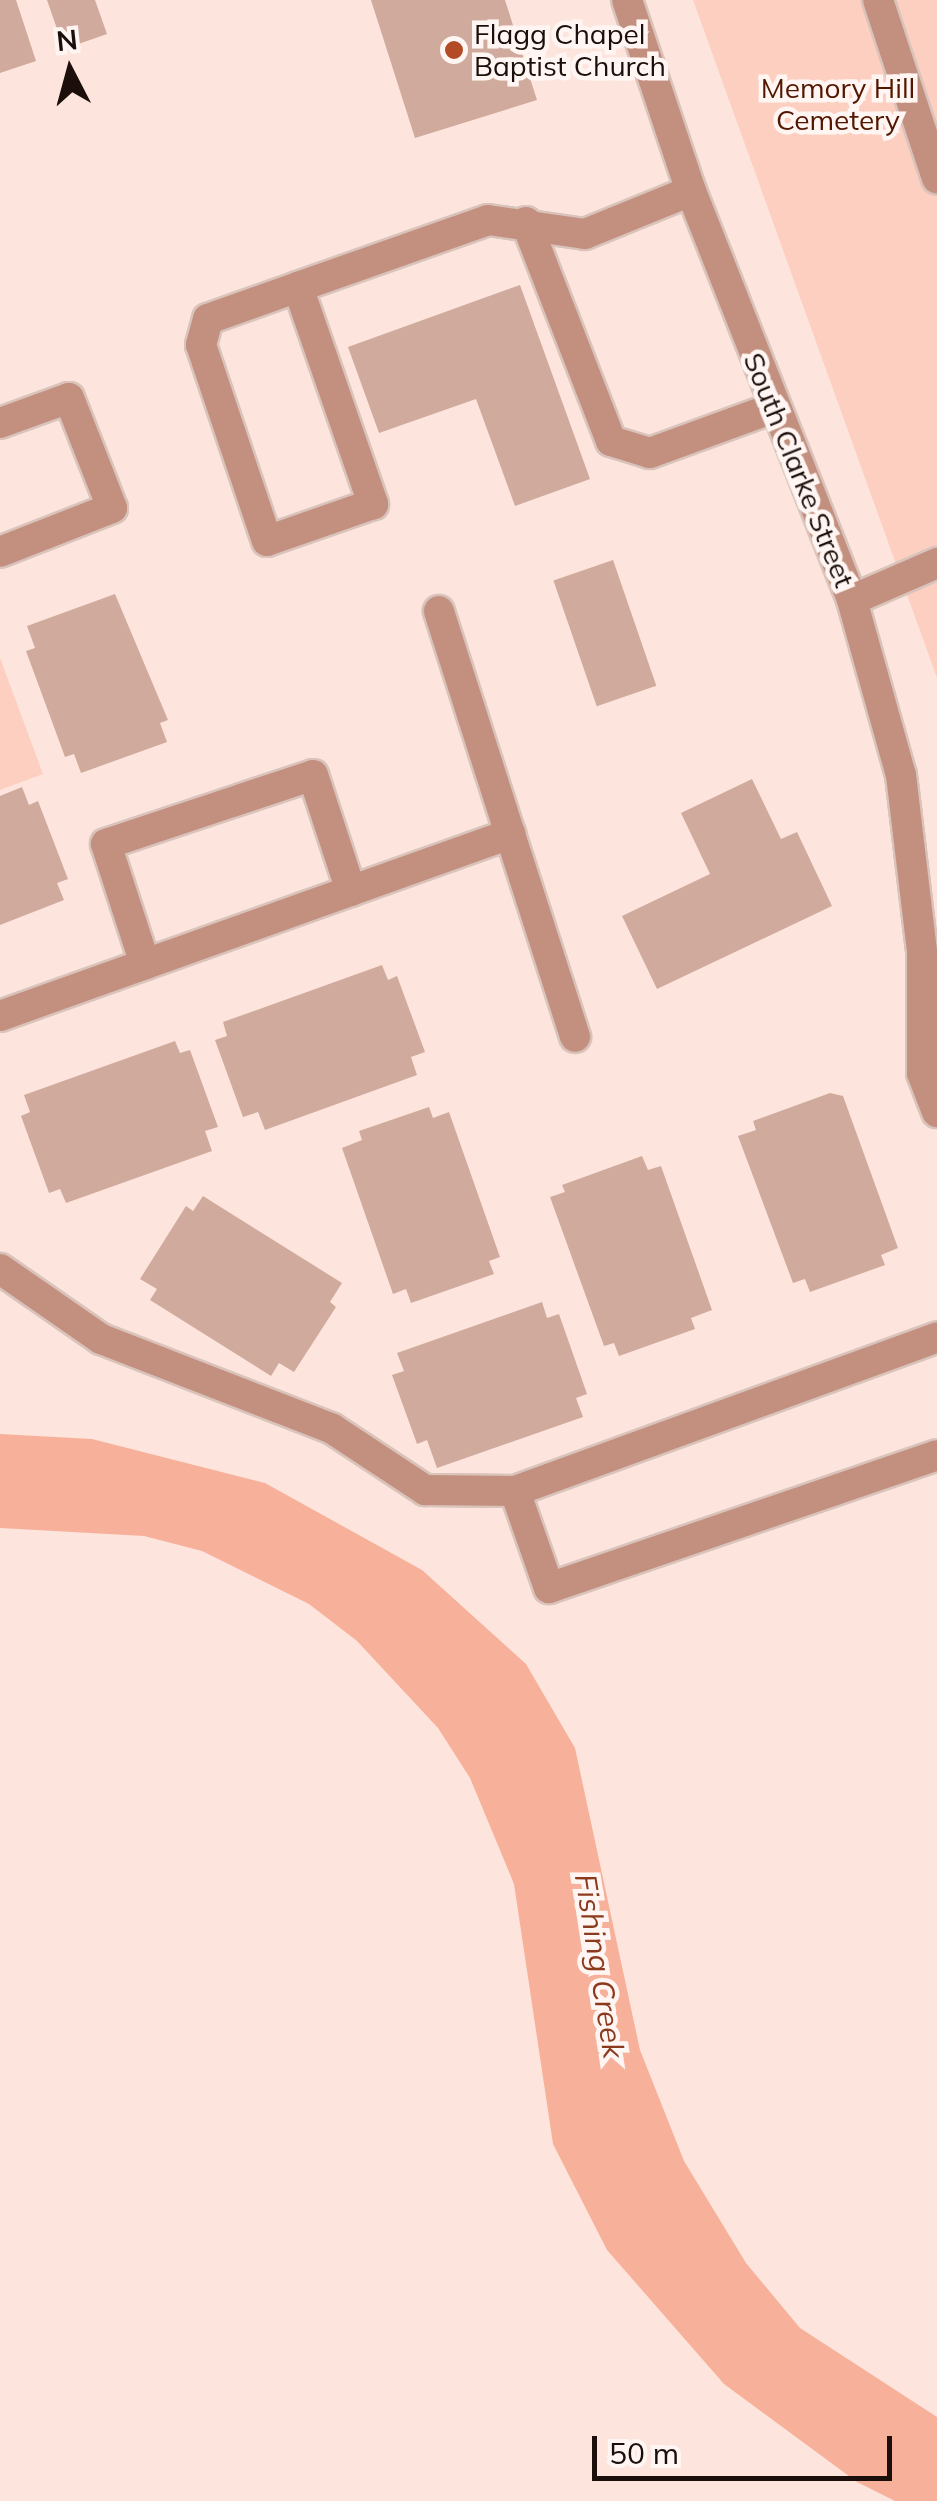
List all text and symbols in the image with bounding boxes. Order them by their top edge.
place label: Flagg Chapel Baptist Church [474,17,666,83]
north arrow [20,20,120,120]
text: N [54,21,79,58]
marker: Flagg Chapel Baptist Church [443,39,465,61]
park label: Memory Hill Cemetery [761,71,915,137]
street label: South Clarke Street [737,348,861,592]
water label: Fishing Creek [568,1871,632,2061]
scale bar [597,2416,897,2478]
text: 50 m [609,2434,679,2472]

